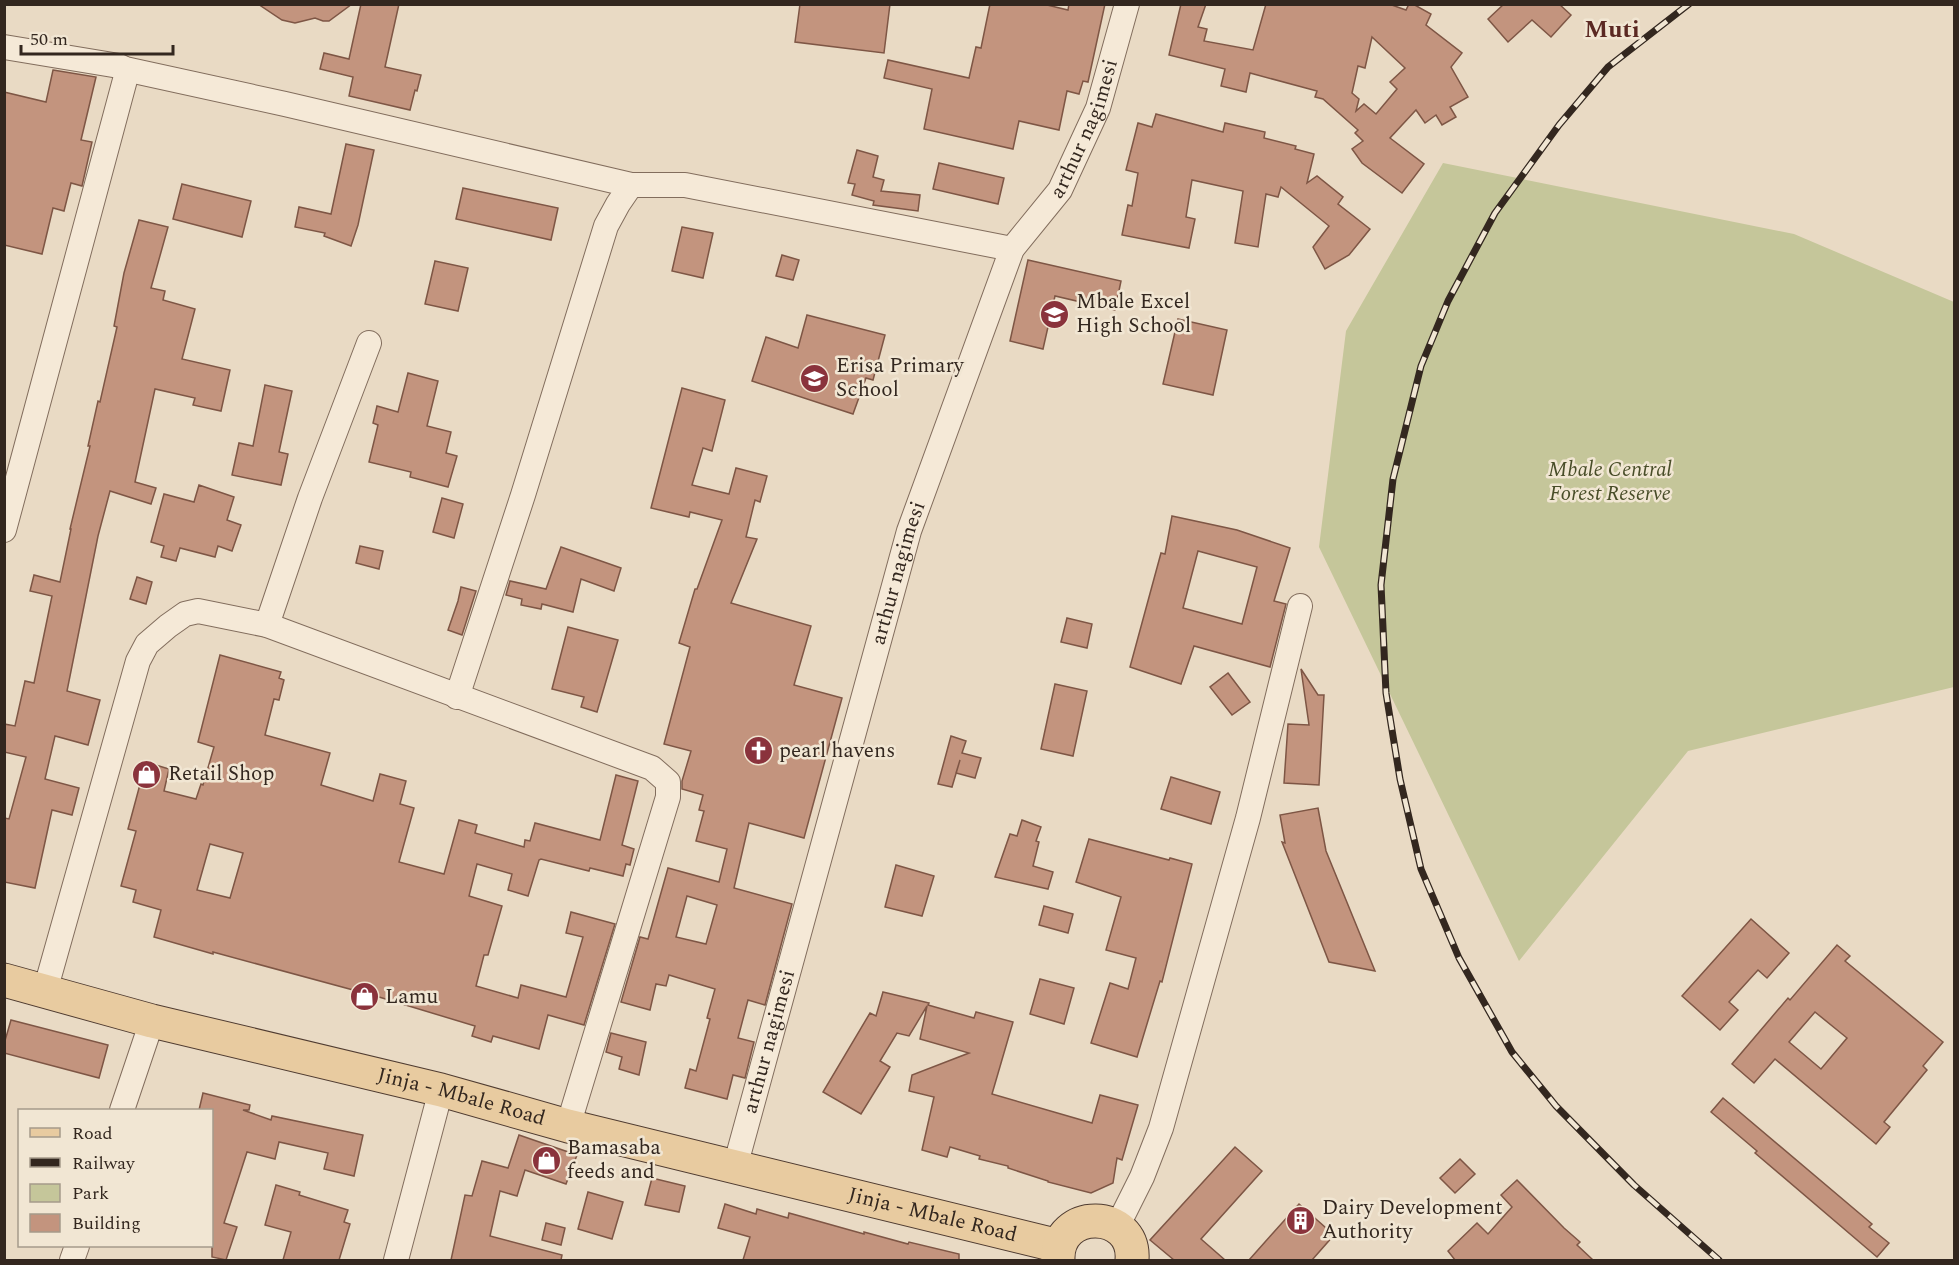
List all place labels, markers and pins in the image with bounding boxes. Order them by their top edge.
place label: Mbale Excel High School [1076,286,1191,342]
school or university icon: Mbale Excel High School [1039,298,1071,330]
place label: Erisa Primary School [836,350,965,406]
school or university icon: Erisa Primary School [799,362,831,394]
church icon: pearl havens [742,735,774,767]
place label: pearl havens [779,735,895,767]
shop icon: Retail Shop [131,758,163,790]
place label: Retail Shop [168,758,274,790]
shop icon: Lamu [348,981,380,1013]
place label: Lamu [385,981,439,1013]
place label: Bamasaba feeds and [567,1132,661,1188]
shop icon: Bamasaba feeds and [530,1144,562,1176]
place label: Dairy Development Authority [1322,1192,1503,1248]
building icon: Dairy Development Authority [1285,1204,1317,1236]

